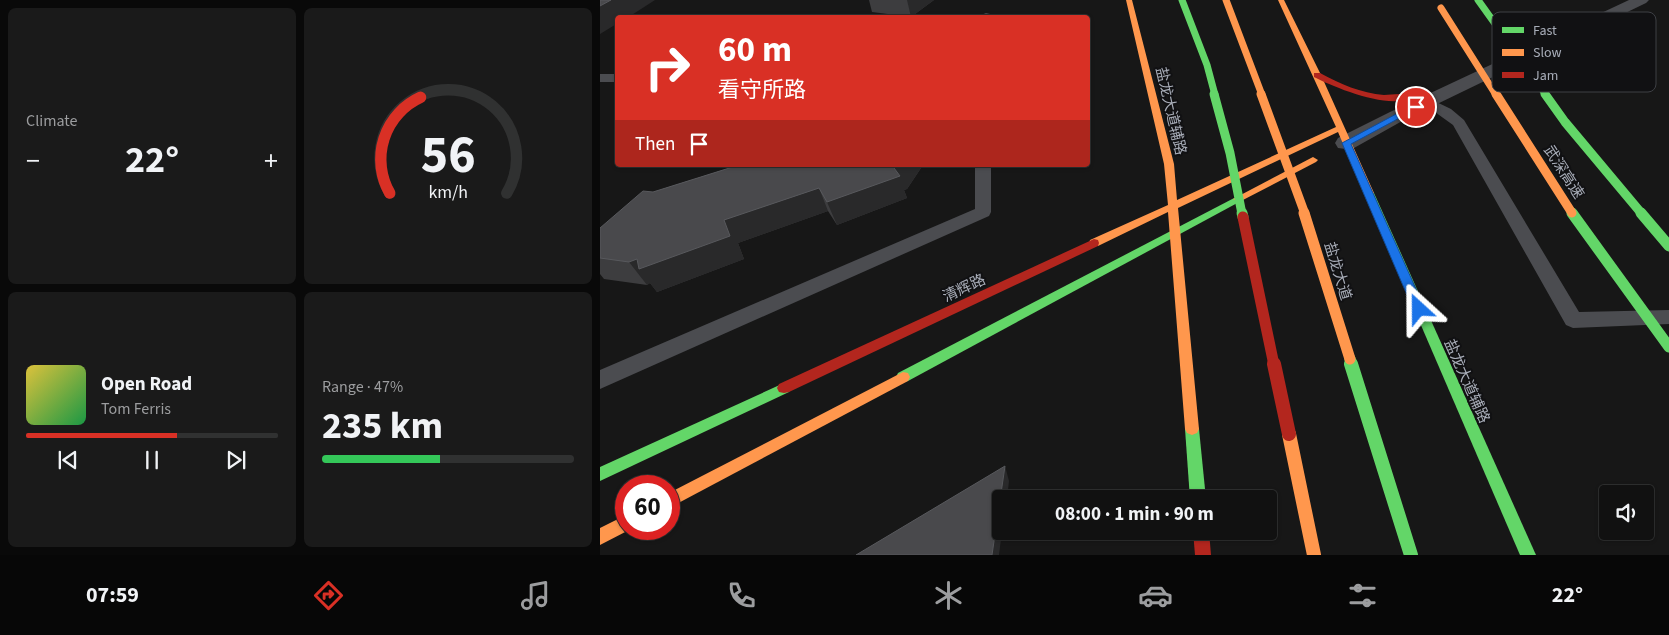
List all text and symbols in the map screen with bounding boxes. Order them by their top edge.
legend [1492,12,1656,92]
text: Fast [1533,21,1557,41]
text: 60 m [718,25,792,75]
icon: right [635,35,700,100]
text: Slow [1533,43,1562,63]
street label: 盐龙大道辅路 [1150,65,1191,157]
text: Jam [1533,66,1558,86]
text: 看守所路 [718,74,806,106]
pin [1395,86,1437,128]
icon: arrive [1402,93,1430,121]
text: Climate [26,110,77,132]
text: 56 [421,119,475,193]
icon: arrive [685,130,713,158]
text: Then [635,131,675,158]
text: 22° [125,133,179,187]
text: − [26,141,40,181]
text: + [264,141,278,181]
street label: 武深高速 [1538,141,1589,203]
text: km/h [428,180,468,205]
street label: 盐龙大道 [1319,239,1356,303]
street label: 清辉路 [939,269,989,307]
position arrow [1392,282,1444,334]
street label: 盐龙大道辅路 [1439,336,1494,427]
text: Open Road [101,371,192,398]
text: Range · 47% [322,376,403,398]
text: Tom Ferris [101,398,171,420]
text: 235 km [322,399,443,453]
icon: previous [54,446,82,474]
icon: pause [138,446,166,474]
icon: next [222,446,250,474]
speed limit sign: 60 [615,475,680,540]
map controls [1599,485,1654,540]
button: sound [1599,485,1654,540]
text: 08:00 · 1 min · 90 m [1055,501,1214,528]
icon: directions [311,578,346,613]
icon: music [518,578,553,613]
icon: phone [724,578,759,613]
icon: climate [931,578,966,613]
icon: car [1138,578,1173,613]
icon: filters [1345,578,1380,613]
text: 07:59 [86,579,139,611]
text: 22° [1552,579,1583,611]

